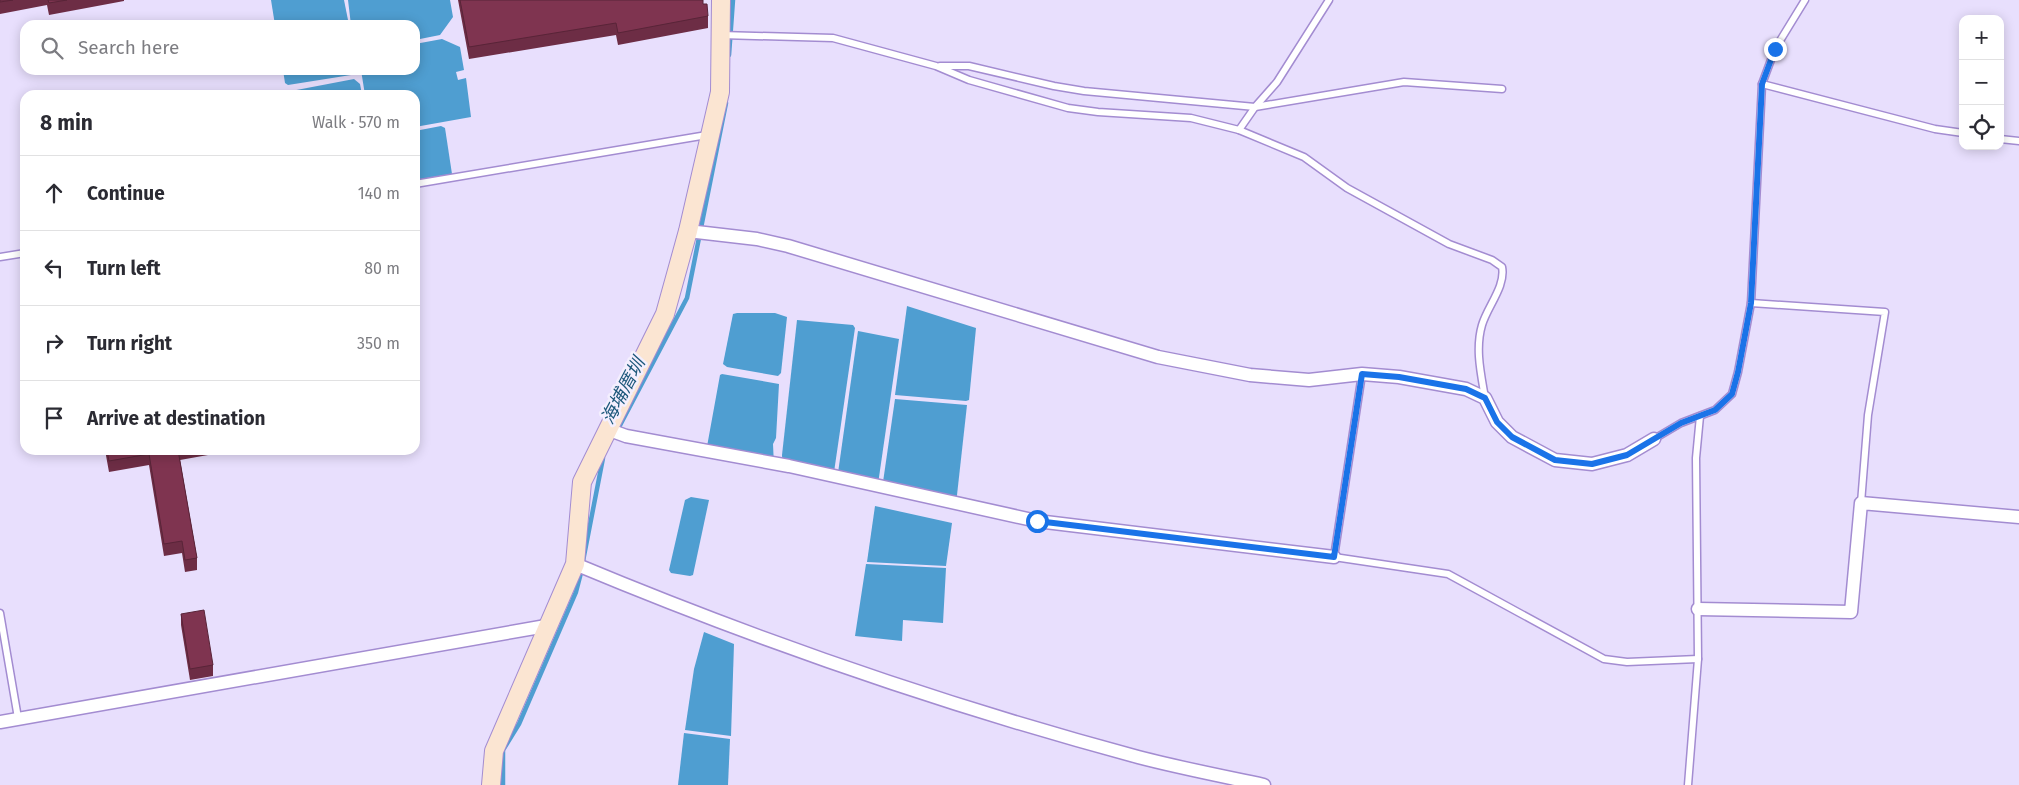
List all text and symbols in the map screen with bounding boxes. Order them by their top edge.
map controls [1959,15,2004,150]
button: + [1959,15,2004,60]
search box [20,20,420,75]
icon: search [38,34,66,62]
text: Search here [78,36,179,59]
route end [1764,38,1787,61]
button: − [1959,60,2004,105]
button: locate [1959,105,2004,150]
text: 8 min [40,110,93,136]
text: Walk · 570 m [312,113,400,132]
icon: ahead [40,179,68,207]
text: Continue [87,182,165,205]
text: 140 m [358,184,400,203]
icon: left [40,254,68,282]
text: Turn left [87,257,161,280]
text: 80 m [364,259,400,278]
icon: right [40,329,68,357]
text: Turn right [87,332,172,355]
text: 350 m [357,334,400,353]
water label: 海埔厝圳 [596,351,651,428]
icon: arrive [40,404,68,432]
text: Arrive at destination [87,407,266,430]
route start [1026,510,1049,533]

